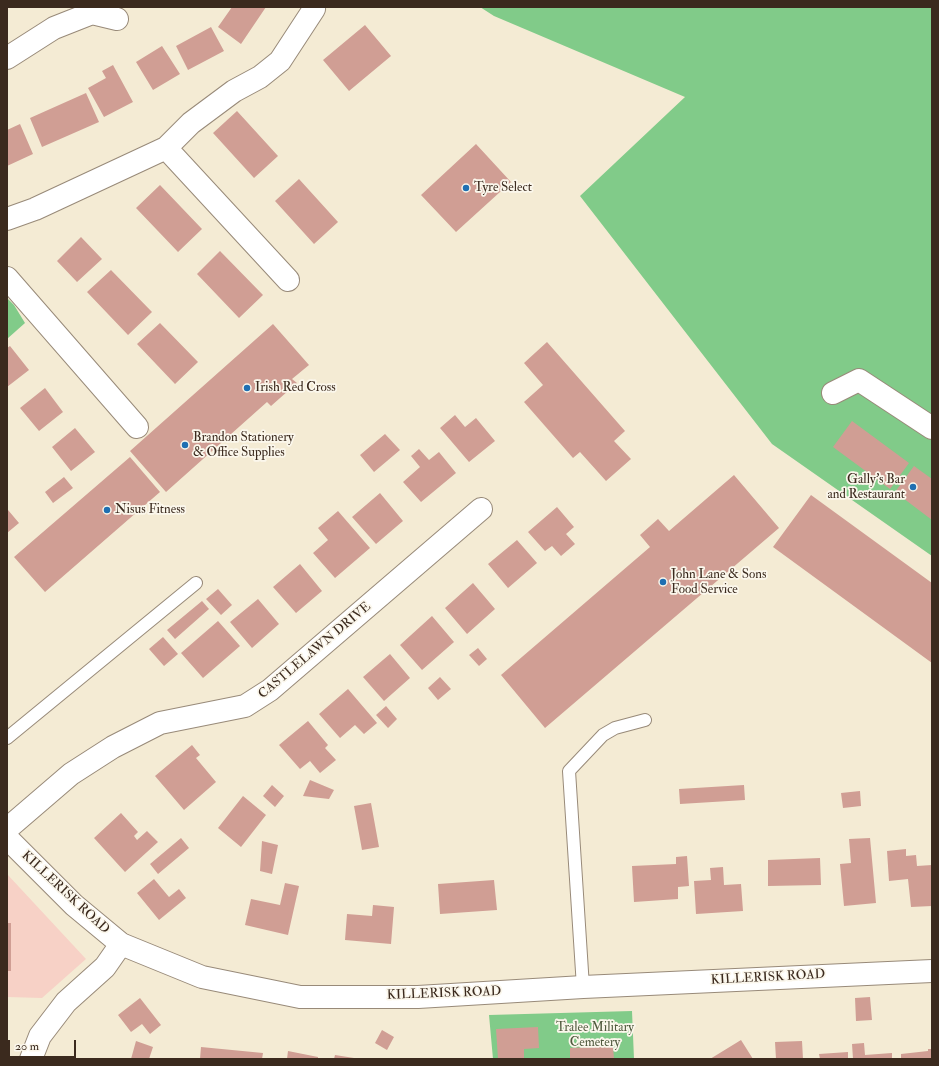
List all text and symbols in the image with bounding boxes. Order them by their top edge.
place label: Tyre Select [474,180,532,196]
marker: Tyre Select [461,183,471,193]
place label: Irish Red Cross [255,380,336,396]
marker: Irish Red Cross [242,383,252,393]
place label: Brandon Stationery & Office Supplies [193,430,294,461]
marker: Brandon Stationery & Office Supplies [180,440,190,450]
place label: Gally's Bar and Restaurant [827,472,905,503]
marker: Gally's Bar and Restaurant [908,482,918,492]
place label: Nisus Fitness [115,502,185,518]
marker: Nisus Fitness [102,505,112,515]
place label: John Lane & Sons Food Service [671,567,766,598]
marker: John Lane & Sons Food Service [658,577,668,587]
street label: CASTLELAWN DRIVE [256,599,374,703]
street label: KILLERISK ROAD [18,848,112,938]
street label: KILLERISK ROAD [710,967,826,989]
street label: KILLERISK ROAD [387,984,501,1004]
park label: Tralee Military Cemetery [556,1020,634,1051]
scale bar [10,1032,78,1058]
text: 20 m [15,1039,39,1054]

